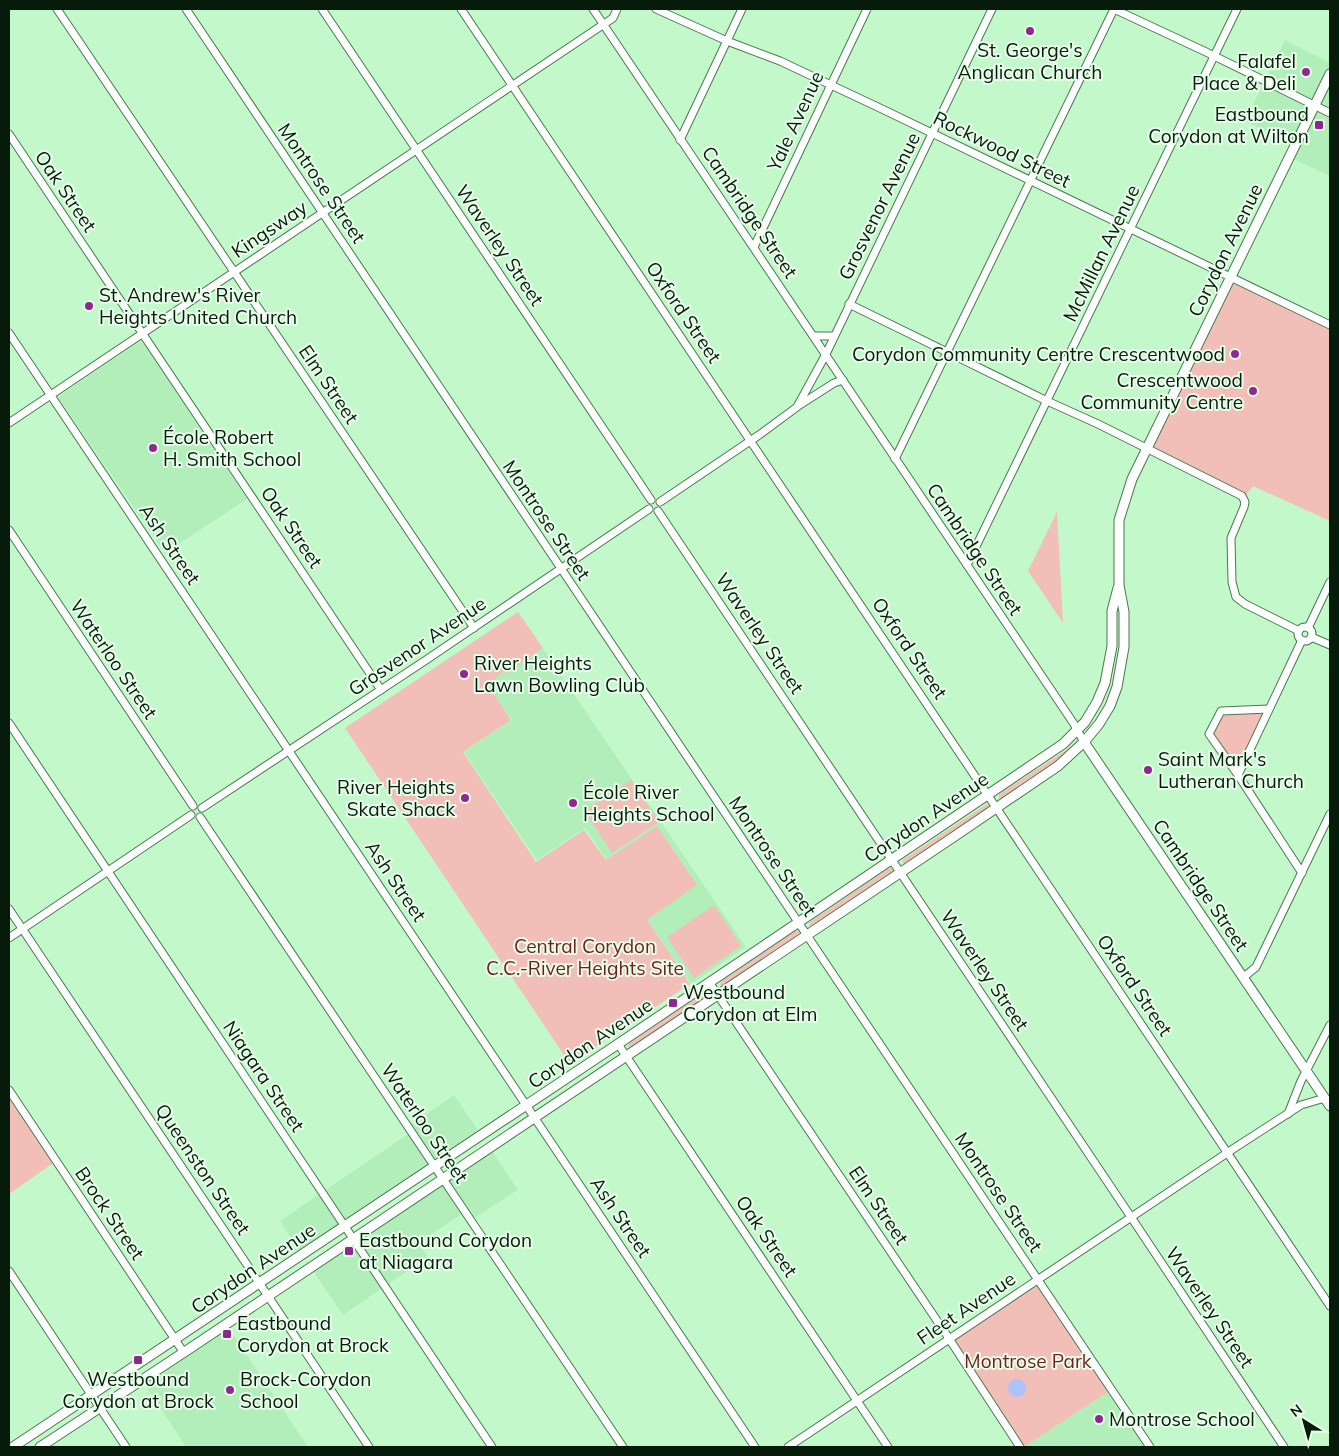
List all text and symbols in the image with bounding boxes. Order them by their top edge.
marker: St. George's Anglican Church [1024,25,1036,37]
place label: St. George's Anglican Church [958,38,1102,84]
place label: Falafel Place & Deli [1192,49,1296,95]
marker: Falafel Place & Deli [1300,66,1312,78]
street label: Yale Avenue [761,67,829,176]
place label: Eastbound Corydon at Wilton [1148,102,1309,148]
street label: Rockwood Street [929,105,1075,193]
street label: Montrose Street [273,118,371,248]
marker: Eastbound Corydon at Wilton [1313,119,1325,131]
street label: Grosvenor Avenue [833,128,925,284]
street label: Cambridge Street [697,141,803,283]
street label: Oak Street [30,146,102,237]
street label: Waverley Street [451,180,550,310]
street label: Corydon Avenue [1182,180,1268,320]
street label: McMillan Avenue [1057,181,1145,325]
street label: Kingsway [227,195,311,263]
street label: Oxford Street [641,257,727,368]
place label: St. Andrew's River Heights United Church [99,283,297,329]
marker: St. Andrew's River Heights United Church [83,300,95,312]
street label: Elm Street [294,340,364,428]
place label: Corydon Community Centre Crescentwood [852,342,1225,366]
marker: Corydon Community Centre Crescentwood [1229,348,1241,360]
place label: Crescentwood Community Centre [1080,368,1243,414]
marker: Crescentwood Community Centre [1247,385,1259,397]
place label: École Robert H. Smith School [163,425,301,471]
marker: École Robert H. Smith School [147,442,159,454]
street label: Montrose Street [498,455,596,585]
street label: Cambridge Street [922,478,1028,620]
street label: Oak Street [256,482,328,573]
street label: Ash Street [134,499,206,589]
street label: Waverley Street [711,568,810,698]
street label: Grosvenor Avenue [344,591,490,701]
street label: Oxford Street [867,593,953,704]
street label: Waterloo Street [65,595,163,724]
place label: River Heights Lawn Bowling Club [474,651,645,697]
marker: River Heights Lawn Bowling Club [458,668,470,680]
place label: Saint Mark's Lutheran Church [1158,747,1304,793]
marker: Saint Mark's Lutheran Church [1142,764,1154,776]
street label: Corydon Avenue [859,766,993,868]
place label: River Heights Skate Shack [337,775,455,821]
place label: École River Heights School [583,780,715,826]
street label: Montrose Street [724,791,822,921]
marker: River Heights Skate Shack [459,792,471,804]
marker: École River Heights School [567,797,579,809]
street label: Cambridge Street [1148,814,1254,956]
street label: Ash Street [360,836,432,926]
street label: Waverley Street [936,905,1035,1035]
street label: Oxford Street [1092,930,1178,1041]
park label: Central Corydon C.C.-River Heights Site [486,934,684,980]
place label: Westbound Corydon at Elm [683,980,817,1026]
street label: Corydon Avenue [523,992,657,1094]
marker: Westbound Corydon at Elm [667,997,679,1009]
street label: Niagara Street [218,1016,310,1136]
street label: Waterloo Street [376,1059,474,1188]
street label: Queenston Street [150,1099,256,1239]
street label: Montrose Street [950,1127,1048,1257]
street label: Elm Street [844,1161,914,1249]
street label: Brock Street [70,1162,150,1264]
street label: Ash Street [585,1172,657,1262]
street label: Oak Street [731,1191,803,1282]
street label: Corydon Avenue [186,1217,320,1319]
place label: Eastbound Corydon at Niagara [359,1228,532,1274]
street label: Waverley Street [1161,1242,1260,1372]
marker: Eastbound Corydon at Niagara [343,1245,355,1257]
street label: Fleet Avenue [912,1266,1020,1350]
place label: Eastbound Corydon at Brock [237,1311,389,1357]
marker: Eastbound Corydon at Brock [221,1328,233,1340]
park label: Montrose Park [964,1349,1092,1373]
marker: Westbound Corydon at Brock [132,1354,144,1366]
place label: Westbound Corydon at Brock [62,1367,214,1413]
place label: Brock-Corydon School [240,1367,371,1413]
marker: Brock-Corydon School [224,1384,236,1396]
north arrow [1279,1396,1329,1446]
text: N [1287,1400,1306,1421]
place label: Montrose School [1109,1407,1255,1431]
marker: Montrose School [1093,1413,1105,1425]

